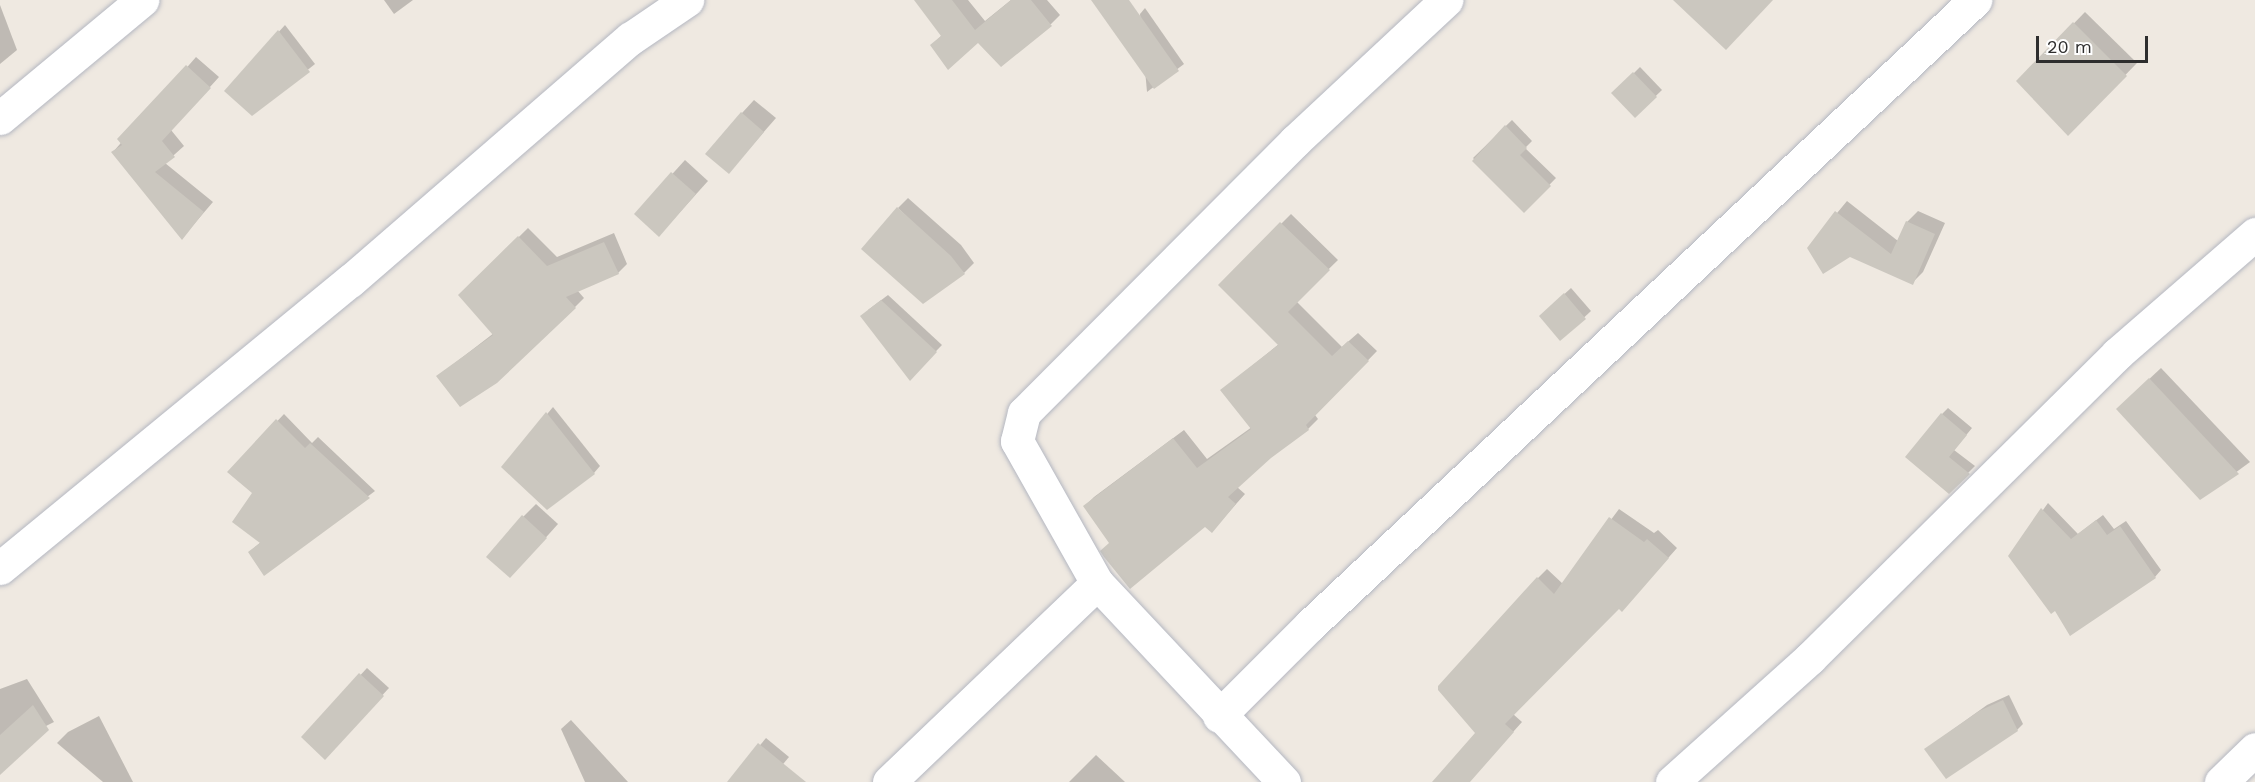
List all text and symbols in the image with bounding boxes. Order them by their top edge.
scale bar [2039,24,2152,62]
text: 20 m [2047,36,2092,57]

